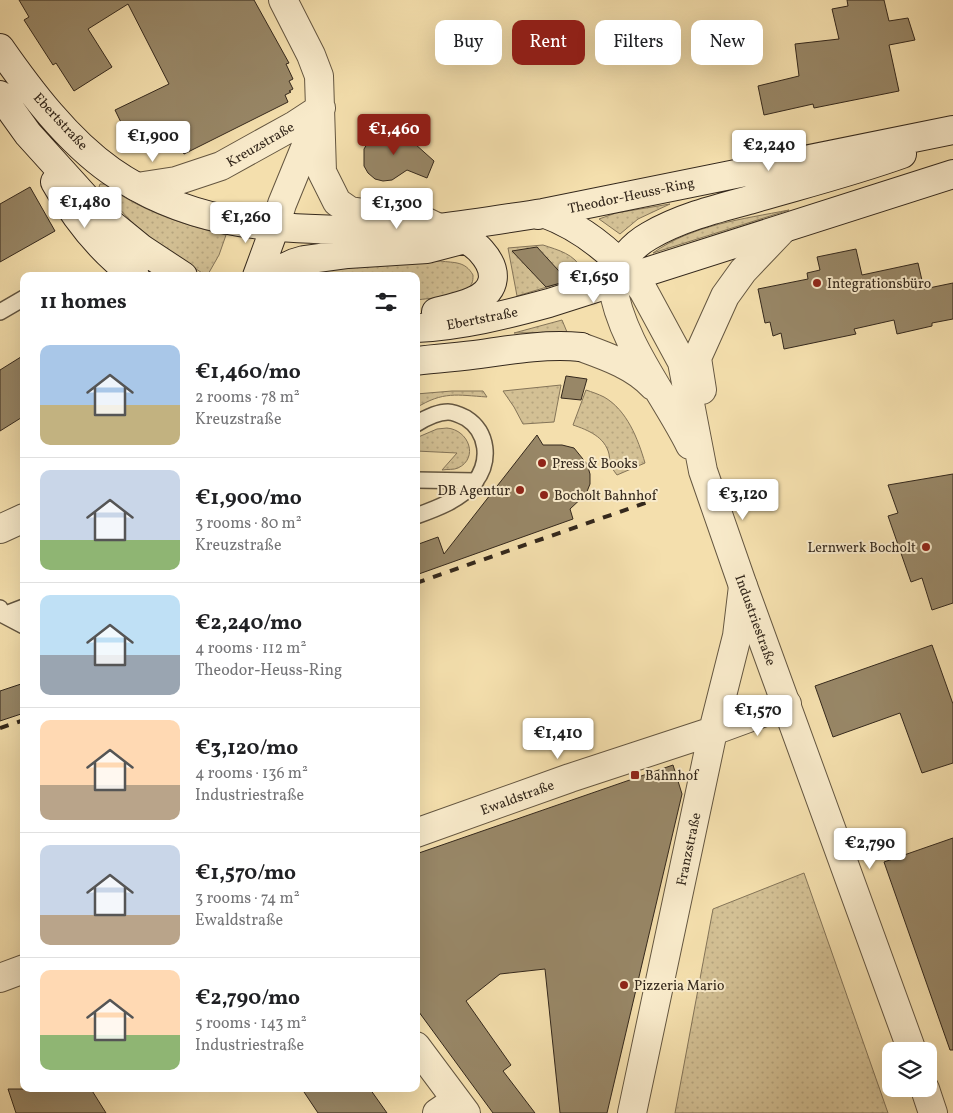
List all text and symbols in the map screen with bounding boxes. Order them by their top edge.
chip: Buy [435,20,502,65]
chip: Rent [512,20,585,65]
chip: Filters [595,20,681,65]
chip: New [691,20,763,65]
street label: Ebertstraße [28,89,92,155]
pin: €1,460 [353,114,435,156]
street label: Kreuzstraße [223,118,299,172]
text: €1,460 [368,119,420,141]
pin: €1,900 [112,120,194,163]
text: €1,900 [127,126,179,148]
pin: €2,240 [728,130,810,172]
text: €2,240 [743,135,795,157]
street label: Theodor-Heuss-Ring [566,174,696,219]
pin: €1,480 [44,186,126,229]
pin: €1,300 [356,188,438,230]
text: €1,480 [60,192,110,214]
text: €1,300 [372,193,422,215]
pin: €1,260 [205,202,287,244]
text: €1,260 [221,207,271,229]
pin: €1,650 [553,262,635,304]
text: €1,650 [569,267,619,289]
place label: Integrationsbüro [827,275,931,294]
marker: Integrationsbüro [811,277,823,289]
text: 11 homes [40,288,127,317]
icon: filters [372,288,400,316]
street label: Ebertstraße [445,303,520,336]
text: €1,460/mo [195,358,301,387]
icon: home [80,365,140,425]
text: 2 rooms · 78 m² [195,387,300,409]
text: Kreuzstraße [195,409,281,431]
place label: Press & Books [552,455,638,474]
marker: Press & Books [536,457,548,469]
pin: €3,120 [702,478,784,521]
place label: DB Agentur [438,482,510,501]
text: €1,900/mo [195,484,302,513]
marker: DB Agentur [514,484,526,496]
text: €3,120 [718,484,768,506]
place label: Bocholt Bahnhof [554,487,658,506]
marker: Bocholt Bahnhof [538,489,550,501]
icon: home [80,490,140,550]
text: 3 rooms · 80 m² [195,513,302,535]
text: Kreuzstraße [195,535,281,557]
place label: Lernwerk Bocholt [807,539,916,558]
marker: Lernwerk Bocholt [920,541,932,553]
street label: Industriestraße [729,572,780,669]
text: €2,240/mo [195,609,302,638]
icon: home [80,615,140,675]
text: 4 rooms · 112 m² [195,638,306,660]
text: Theodor-Heuss-Ring [195,660,342,682]
pin: €1,570 [717,694,799,737]
text: €1,570 [734,700,782,722]
pin: €1,410 [517,718,599,760]
text: €1,410 [534,723,582,745]
text: €3,120/mo [195,734,298,763]
icon: home [80,740,140,800]
text: 4 rooms · 136 m² [195,763,308,785]
place label: Bahnhof [645,767,699,786]
marker: Bahnhof [629,769,641,781]
street label: Ewaldstraße [478,776,557,821]
text: Industriestraße [195,785,304,807]
street label: Franzstraße [672,811,707,888]
pin: €2,790 [829,828,911,870]
text: €2,790 [845,833,895,855]
text: €1,570/mo [195,859,296,888]
icon: home [80,865,140,925]
text: 3 rooms · 74 m² [195,888,300,910]
text: Ewaldstraße [195,910,283,932]
place label: Pizzeria Mario [634,977,724,996]
marker: Pizzeria Mario [618,979,630,991]
text: €2,790/mo [195,984,300,1013]
icon: home [80,990,140,1050]
text: 5 rooms · 143 m² [195,1013,307,1035]
text: Industriestraße [195,1035,304,1057]
map controls [882,1042,937,1097]
button: layers [882,1042,937,1097]

